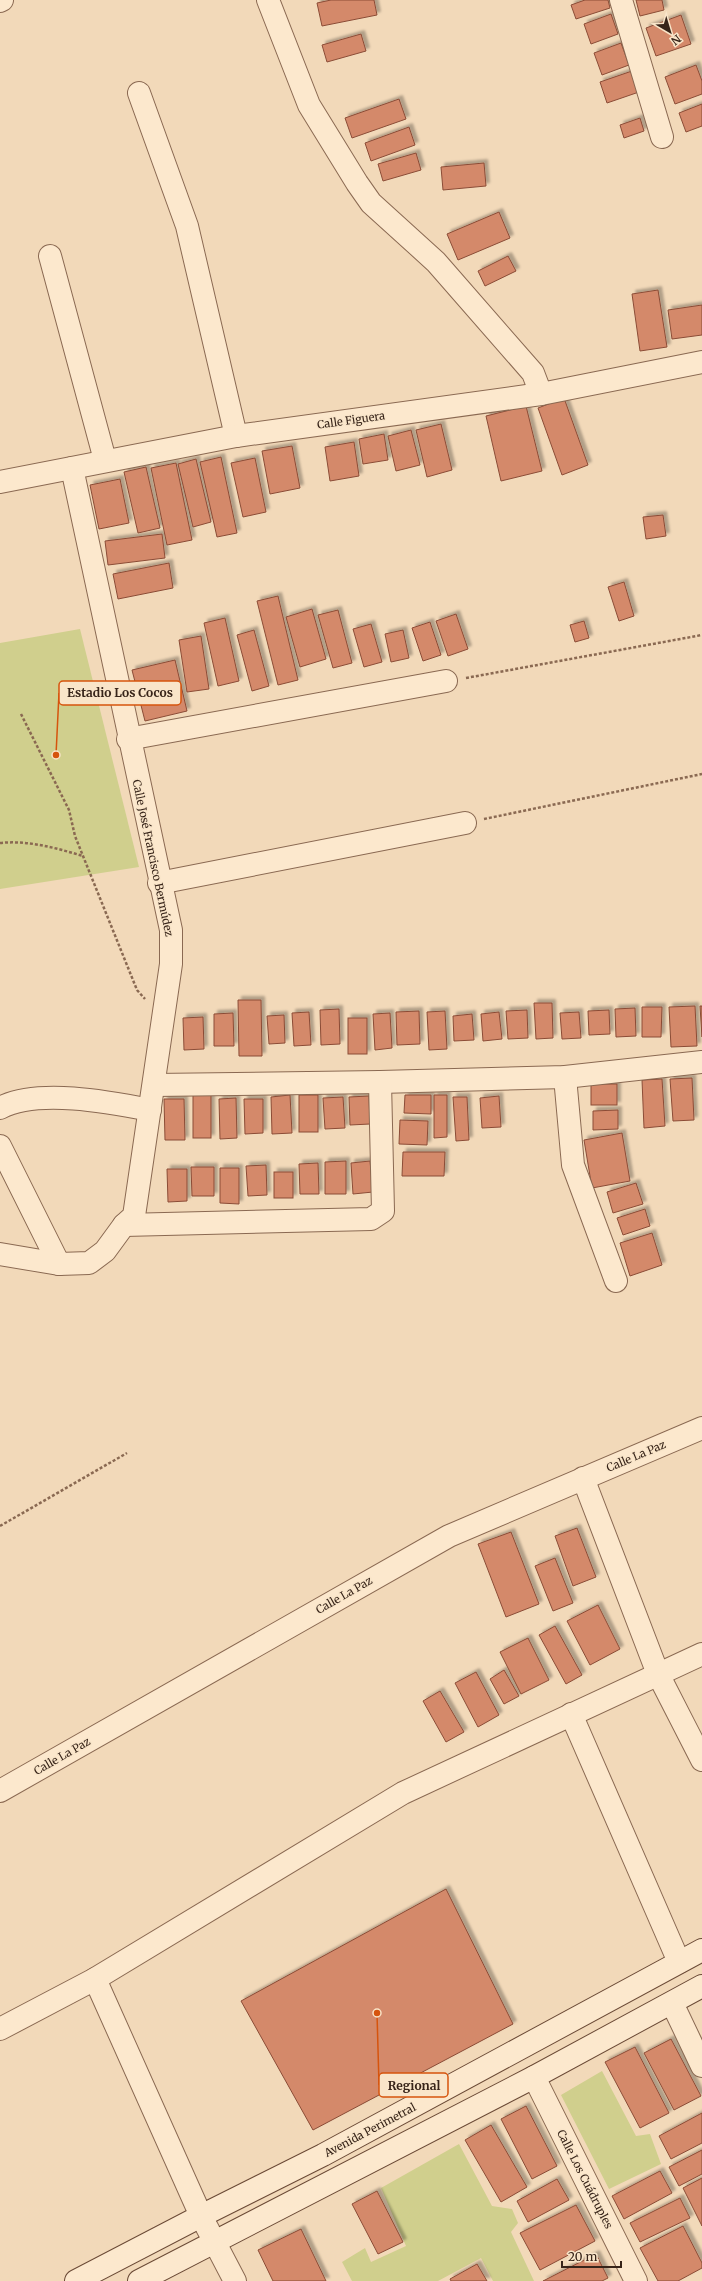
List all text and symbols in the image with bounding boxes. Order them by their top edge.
north arrow [650,12,690,52]
text: N [668,32,684,48]
street label: Calle Figuera [316,408,386,432]
callout: Estadio Los Cocos [59,681,181,705]
text: Estadio Los Cocos [67,685,173,700]
street label: Calle José Francisco Bermúdez [130,778,176,938]
street label: Calle La Paz [604,1437,668,1475]
street label: Calle La Paz [313,1573,375,1617]
street label: Calle La Paz [31,1734,93,1778]
callout: Regional [379,2073,448,2097]
text: Regional [388,2078,440,2093]
street label: Avenida Perimetral [321,2100,419,2160]
street label: Calle Los Cuádruples [554,2127,616,2231]
scale bar [562,2243,621,2269]
text: 20 m [568,2249,597,2264]

